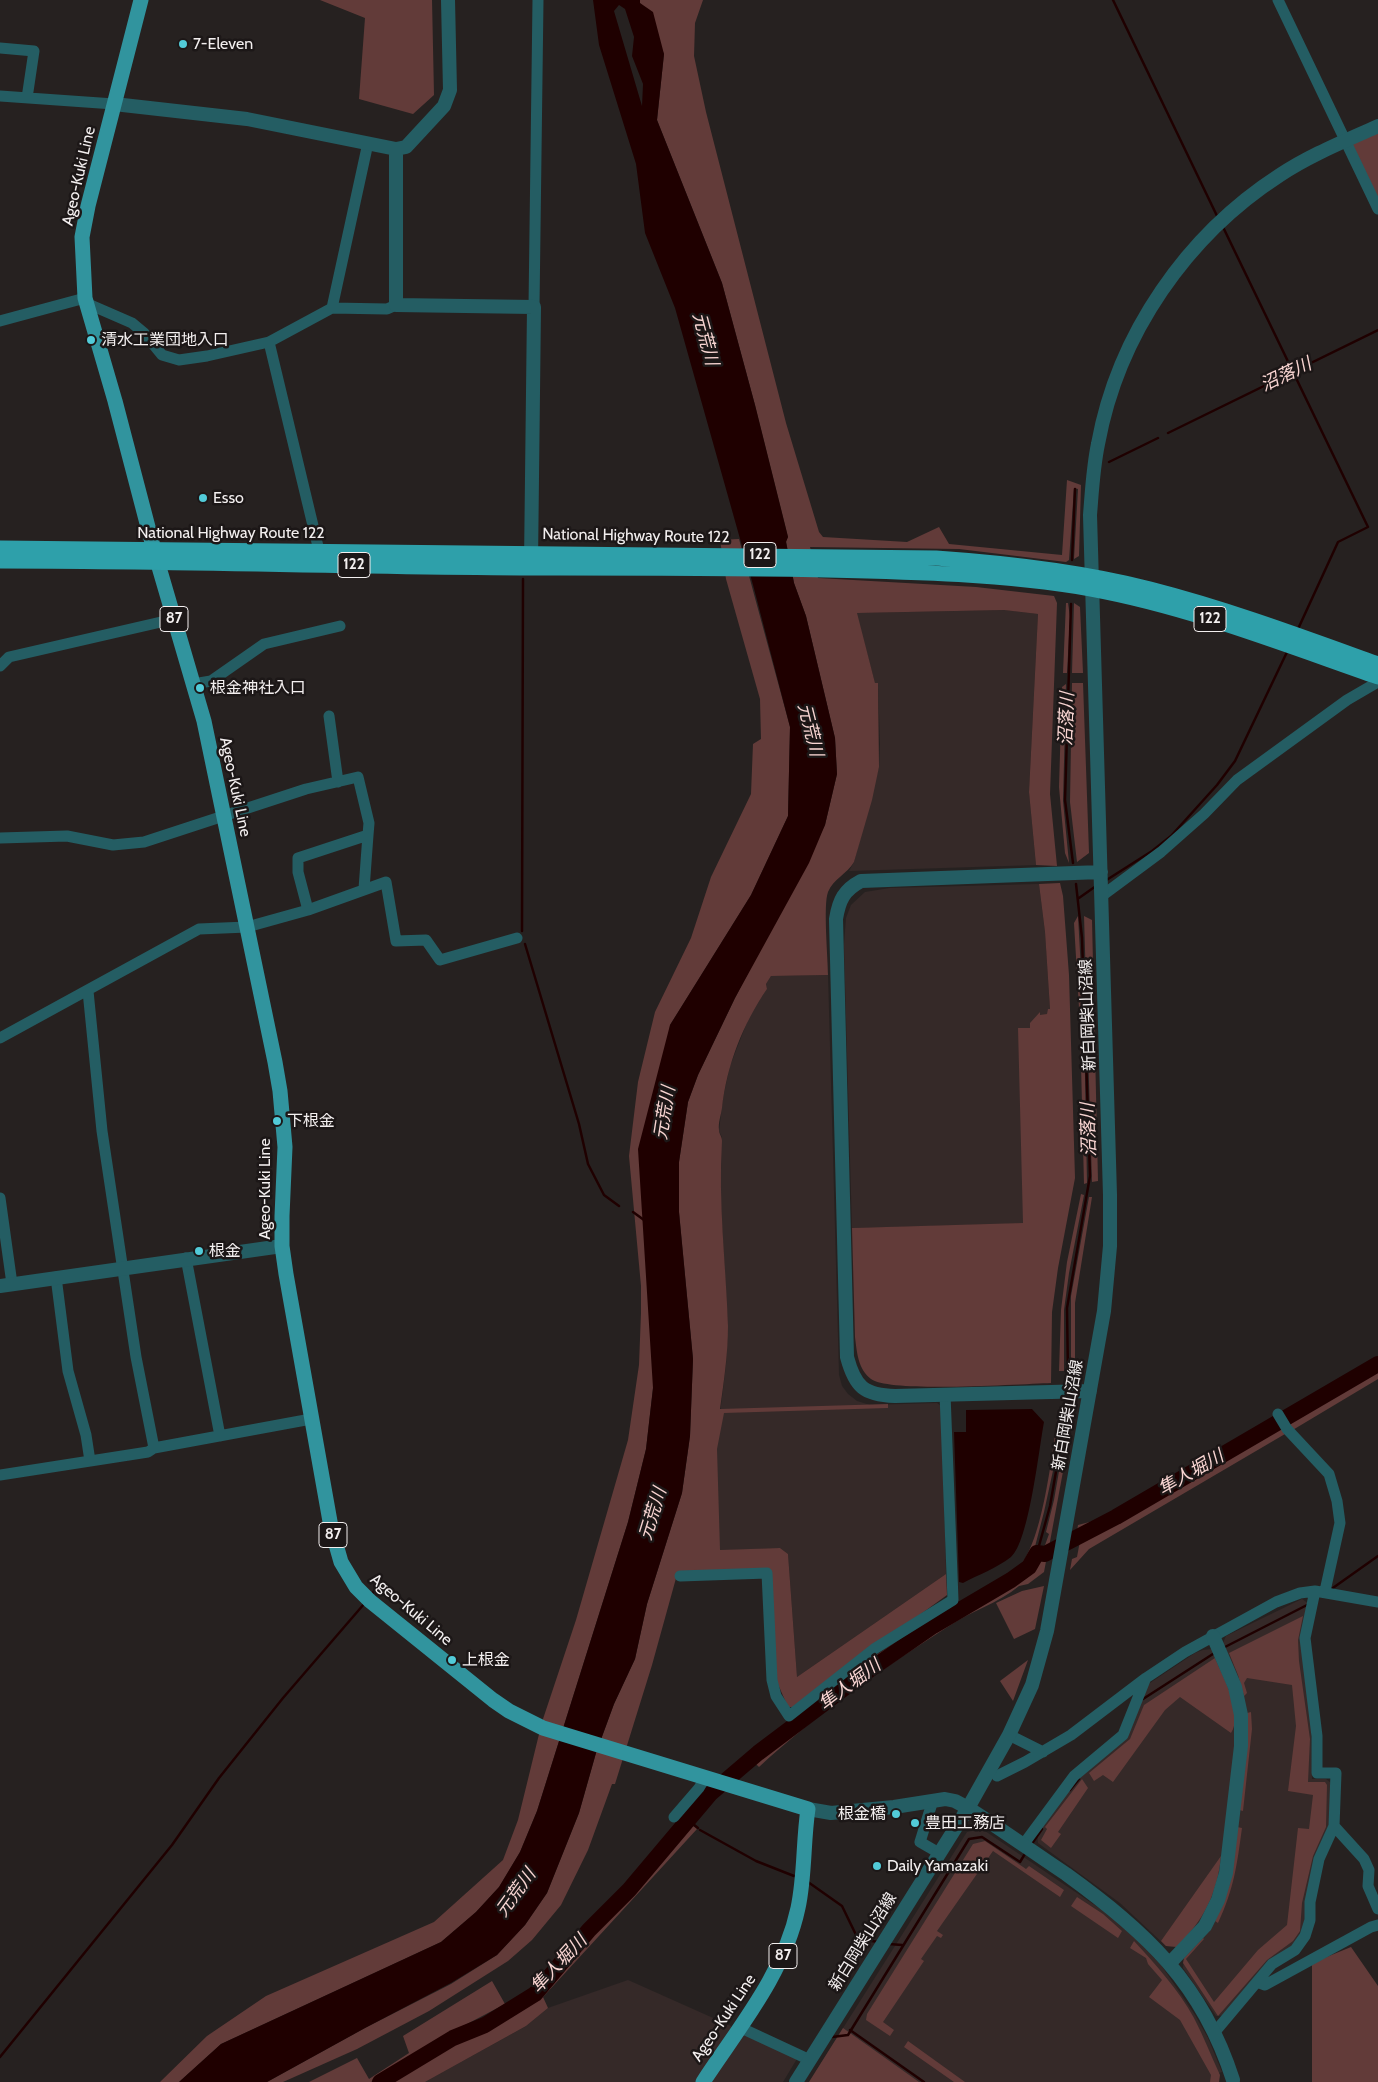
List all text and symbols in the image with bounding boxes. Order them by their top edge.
place label: 7-Eleven [193,34,253,54]
marker: 7-Eleven [177,38,189,50]
street label: Ageo-Kuki Line [58,125,100,227]
water label: 元荒川 [688,310,722,368]
place label: 清水工業団地入口 [101,330,229,350]
marker: 清水工業団地入口 [85,334,97,346]
water label: 沼落川 [1257,353,1315,397]
place label: Esso [213,488,244,508]
marker: Esso [197,492,209,504]
street label: National Highway Route 122 [137,523,325,543]
street label: National Highway Route 122 [542,525,730,547]
road number: 122 [744,542,776,568]
road number: 122 [338,552,370,578]
road number: 87 [160,606,188,632]
road number: 122 [1194,606,1226,632]
place label: 根金神社入口 [210,678,306,698]
marker: 根金神社入口 [194,682,206,694]
water label: 沼落川 [1055,692,1079,746]
water label: 元荒川 [793,701,827,759]
street label: Ageo-Kuki Line [215,735,255,839]
street label: 新白岡柴山沼線 [1076,959,1100,1071]
water label: 元荒川 [650,1085,680,1141]
water label: 沼落川 [1077,1103,1101,1157]
place label: 下根金 [287,1111,335,1131]
marker: 下根金 [271,1115,283,1127]
street label: Ageo-Kuki Line [255,1138,275,1240]
place label: 根金 [209,1241,241,1261]
marker: 根金 [193,1245,205,1257]
street label: 新白岡柴山沼線 [1049,1358,1087,1472]
water label: 隼人堀川 [1154,1446,1228,1500]
water label: 元荒川 [635,1485,671,1543]
road number: 87 [319,1522,347,1548]
street label: Ageo-Kuki Line [366,1570,456,1650]
place label: 上根金 [462,1650,510,1670]
marker: 上根金 [446,1654,458,1666]
water label: 隼人堀川 [815,1655,885,1715]
place label: 根金橋 [838,1804,886,1824]
marker: 根金橋 [890,1808,902,1820]
place label: 豊田工務店 [925,1813,1005,1833]
marker: 豊田工務店 [909,1817,921,1829]
place label: Daily Yamazaki [887,1856,988,1876]
marker: Daily Yamazaki [871,1860,883,1872]
water label: 元荒川 [491,1865,541,1921]
street label: 新白岡柴山沼線 [825,1889,901,1995]
water label: 隼人堀川 [527,1930,591,1998]
road number: 87 [769,1944,797,1968]
street label: Ageo-Kuki Line [688,1971,760,2065]

